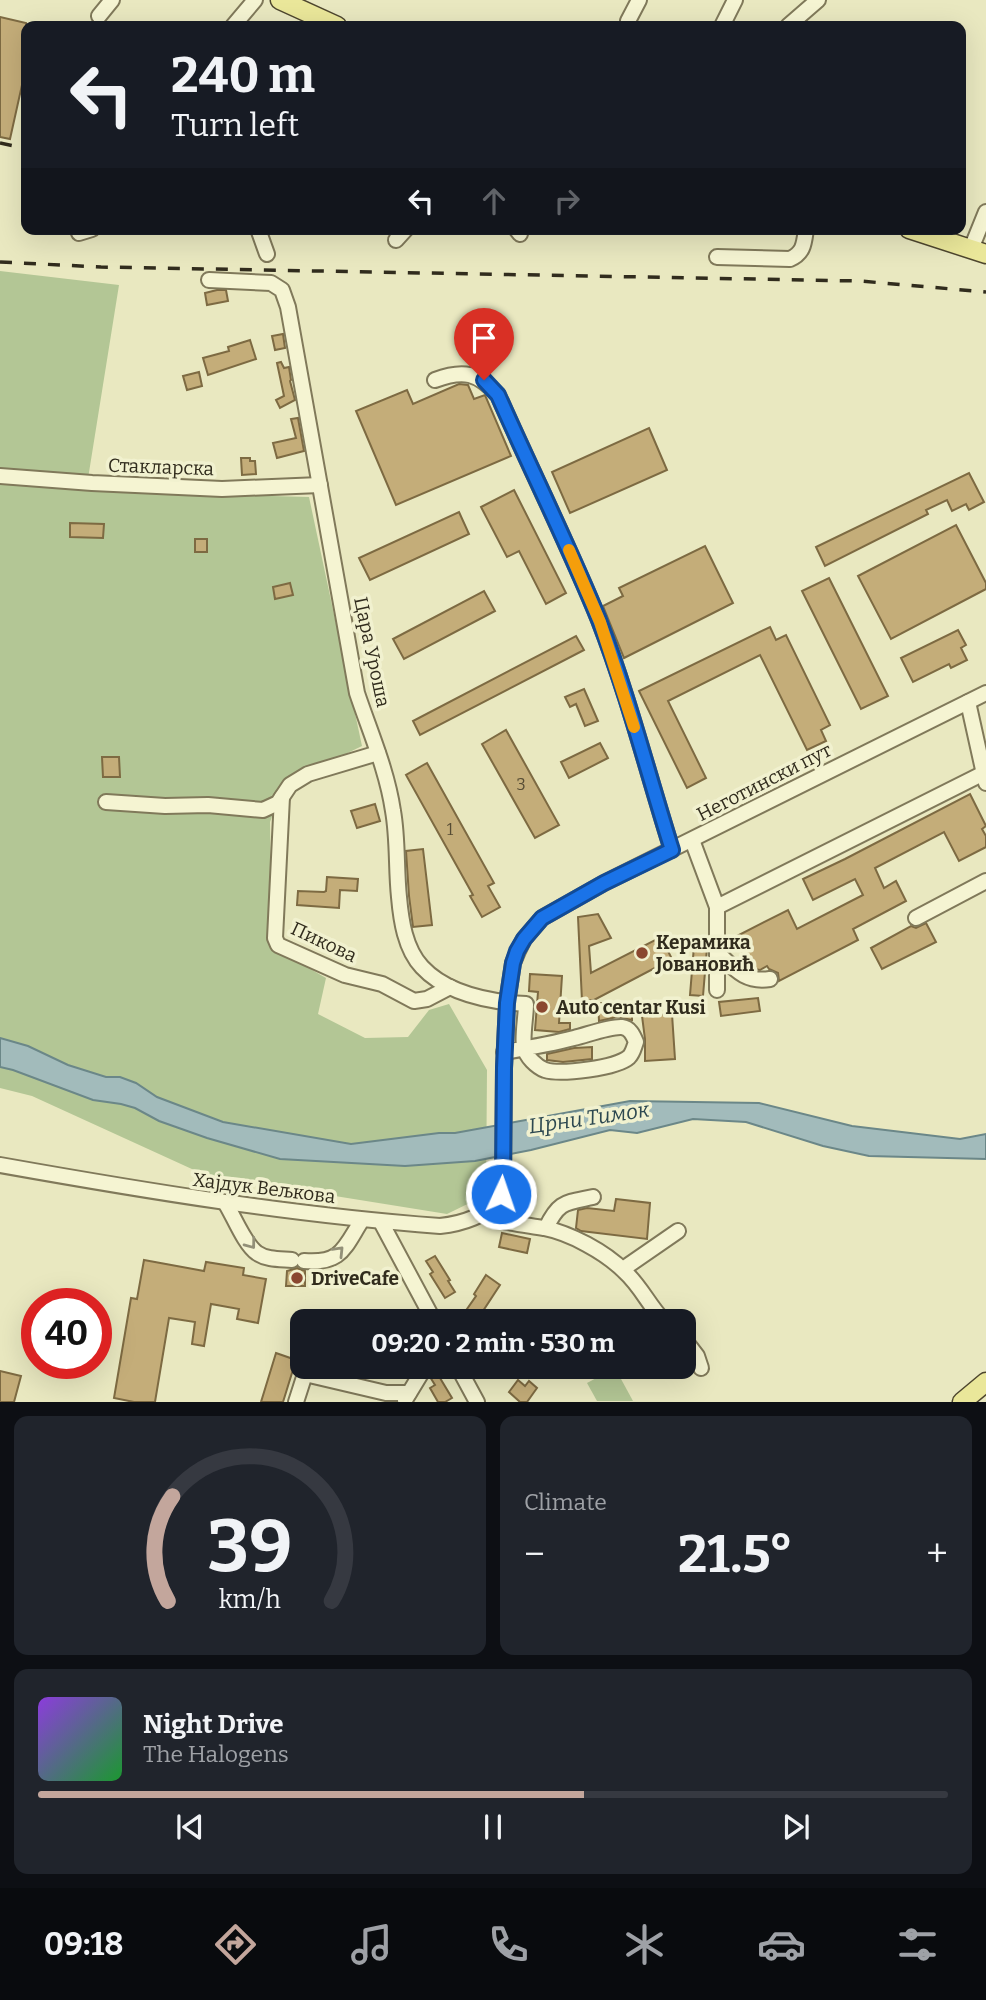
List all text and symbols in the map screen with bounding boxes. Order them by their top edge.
text: 240 m [171,46,315,105]
icon: left [56,49,147,140]
text: Turn left [171,106,299,144]
icon: left [402,182,440,220]
icon: ahead [475,182,513,220]
icon: right [548,182,586,220]
pin [454,308,514,380]
icon: arrive [465,319,503,357]
street label: Стакларска [108,454,215,480]
street label: Цара Уроша [349,595,395,710]
street label: Неготински пут [693,738,835,826]
house number: 3 [516,775,526,794]
house number: 1 [447,820,454,839]
street label: Пикова [287,917,361,967]
place label: Керамика Јовановић [655,931,754,976]
marker: Керамика Јовановић [634,945,650,961]
place label: Auto centar Kusi [556,996,706,1019]
marker: Auto centar Kusi [534,999,550,1015]
water label: Црни Тимок [527,1097,651,1139]
position arrow [464,1157,538,1231]
street label: Хајдук Вељкова [191,1168,337,1208]
one-way arrow [242,1236,255,1248]
one-way arrow [331,1247,343,1260]
place label: DriveCafe [311,1267,399,1290]
marker: DriveCafe [289,1270,305,1286]
speed limit sign: 40 [21,1288,112,1379]
text: 09:20 · 2 min · 530 m [371,1328,615,1359]
text: Climate [524,1488,607,1516]
text: 39 [208,1504,292,1591]
text: 21.5° [678,1523,793,1586]
text: − [524,1531,545,1577]
text: + [926,1531,948,1577]
text: km/h [219,1585,281,1615]
text: Night Drive [143,1709,284,1740]
text: The Halogens [143,1740,289,1768]
icon: previous [171,1808,209,1846]
icon: pause [474,1808,512,1846]
icon: next [777,1808,815,1846]
icon: directions [211,1920,260,1969]
icon: music [347,1920,396,1969]
icon: phone [484,1920,533,1969]
icon: climate [620,1920,669,1969]
icon: car [757,1920,806,1969]
icon: filters [893,1920,942,1969]
text: 09:18 [44,1925,124,1963]

